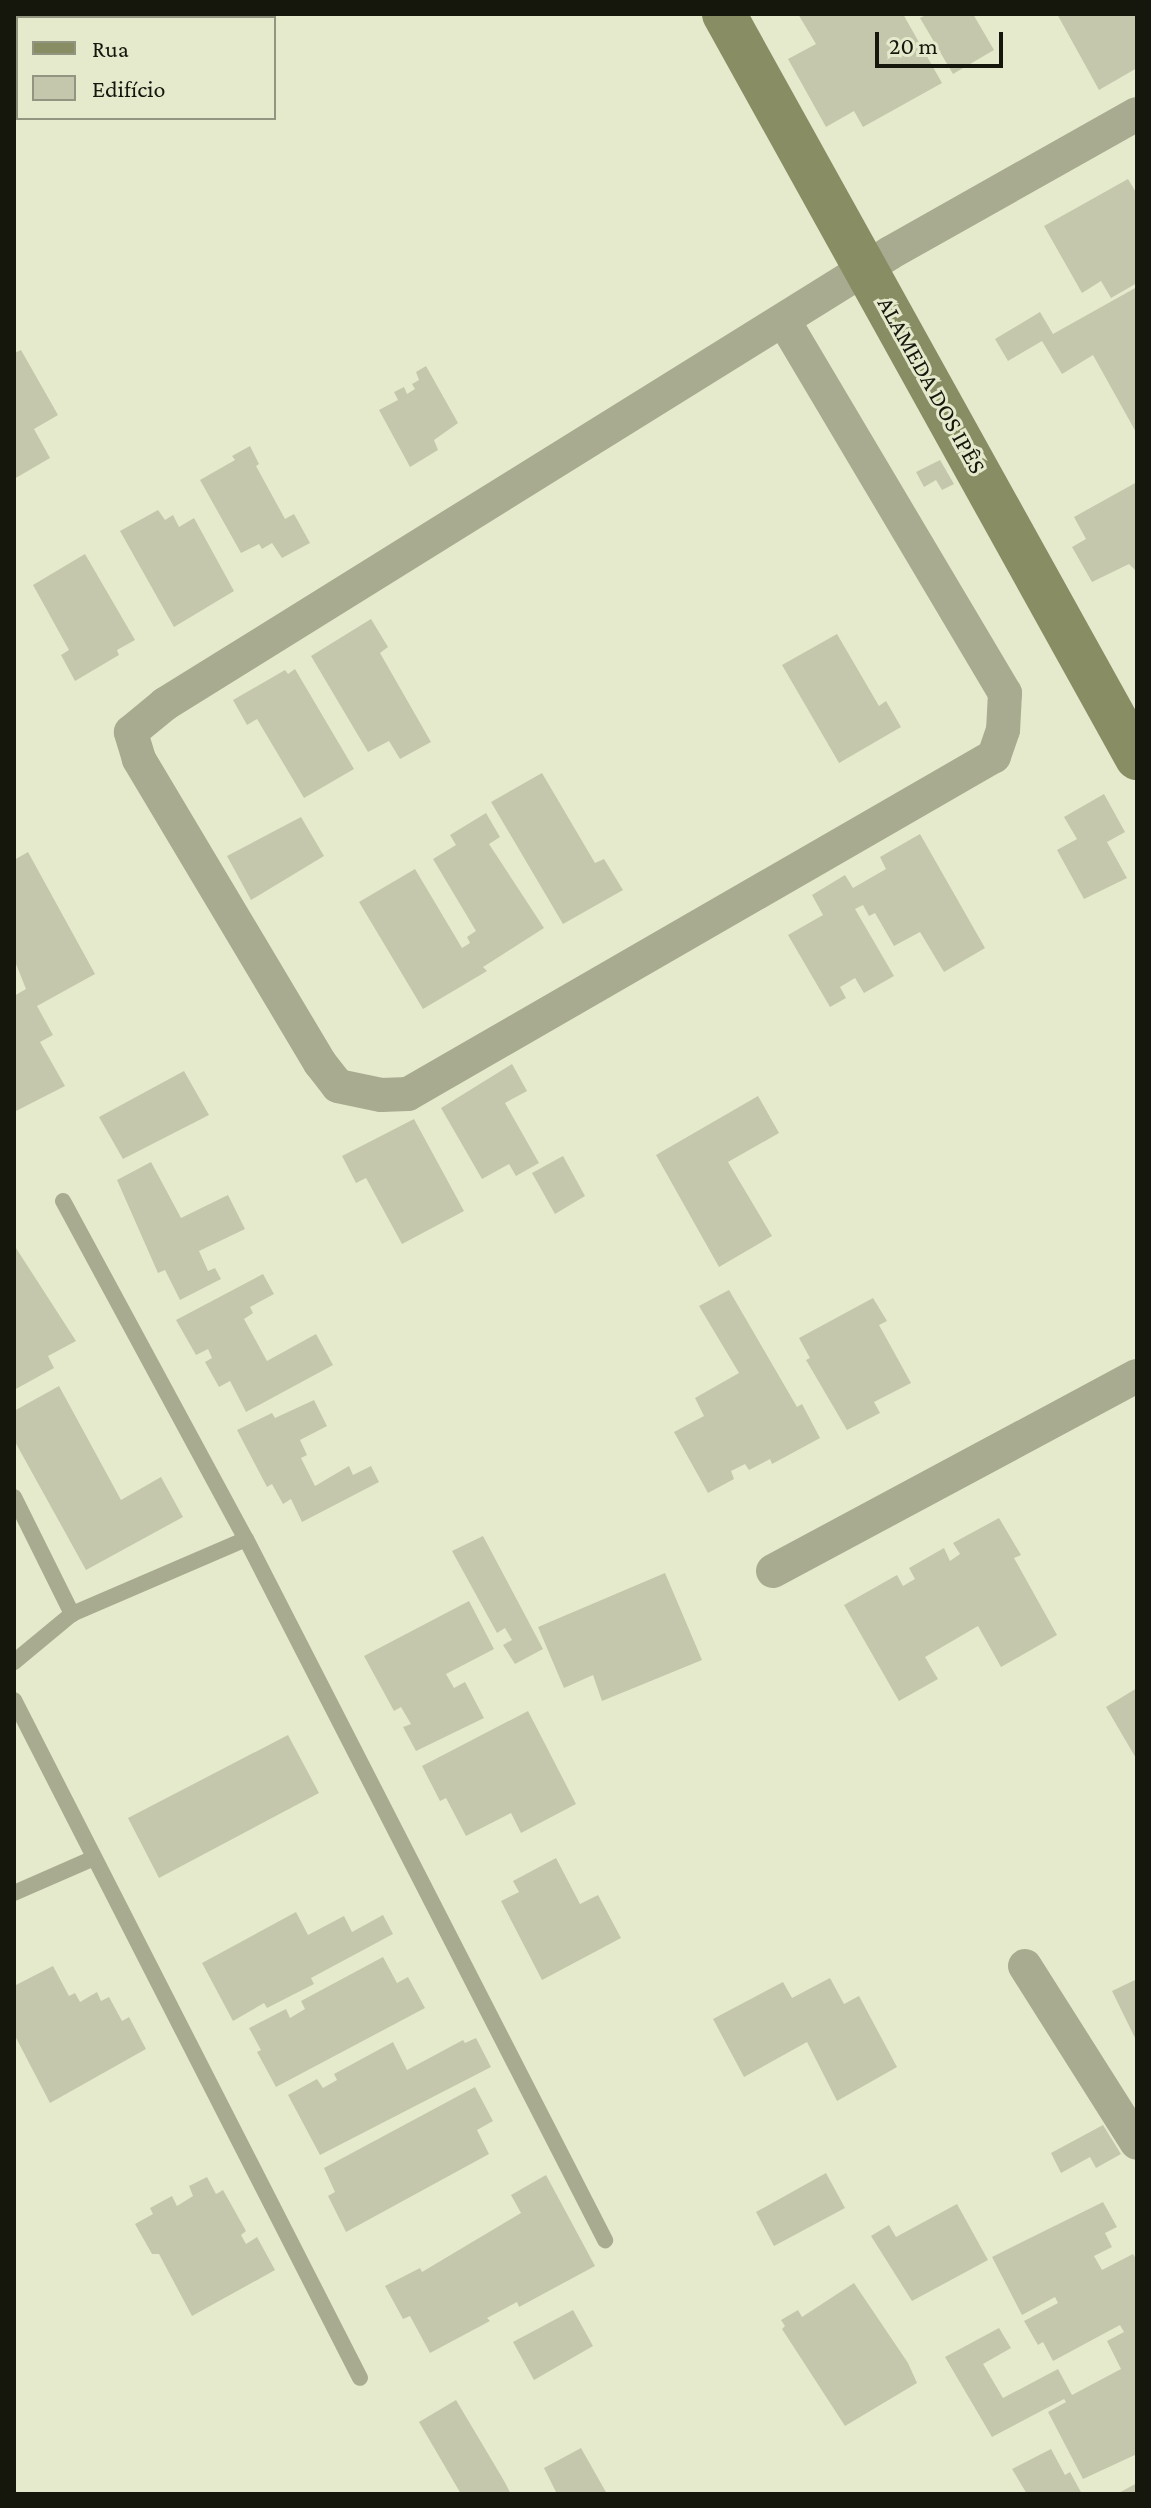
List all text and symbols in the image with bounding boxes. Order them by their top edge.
legend [16,16,276,120]
scale bar [879,16,1007,66]
text: 20 m [889,32,938,59]
text: Rua [92,35,129,62]
text: Edifício [92,75,165,102]
street label: ALAMEDA DOS IPÊS [872,292,992,478]

